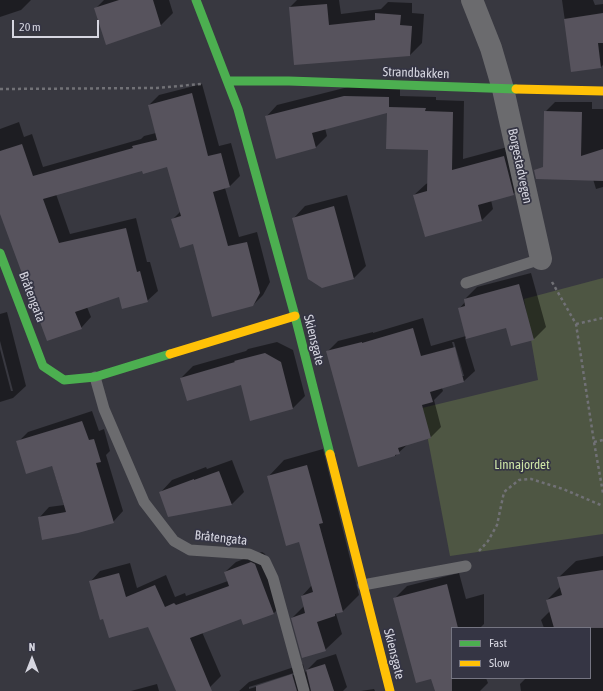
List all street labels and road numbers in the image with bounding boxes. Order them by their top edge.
street label: Strandbakken [382,64,450,82]
street label: Borgestadvegen [504,127,536,205]
street label: Bråtengata [15,270,49,324]
street label: Skiensgate [300,313,328,367]
street label: Bråtengata [194,527,248,549]
street label: Skiensgate [380,627,408,681]

